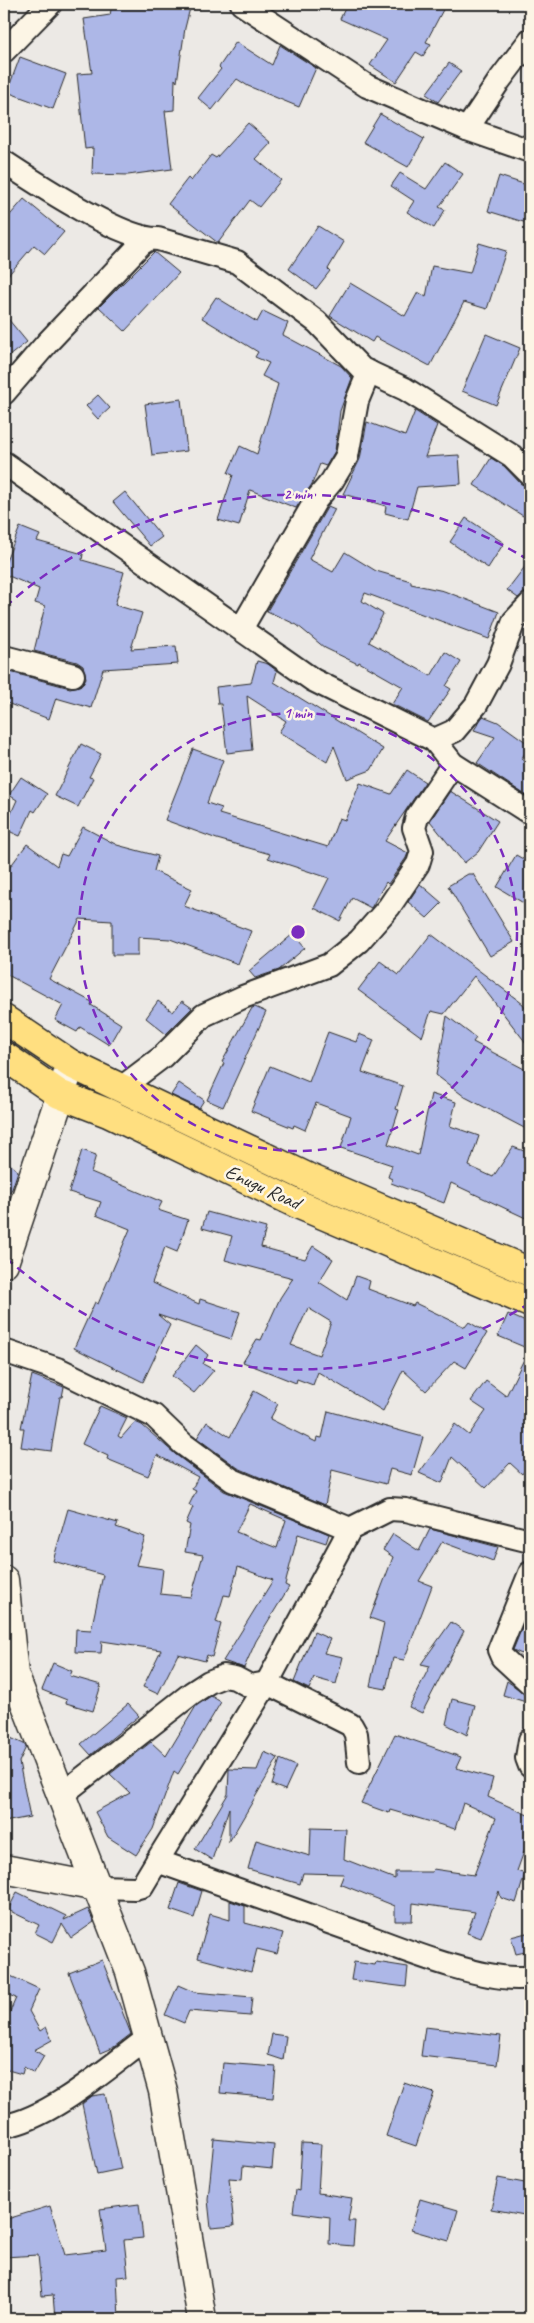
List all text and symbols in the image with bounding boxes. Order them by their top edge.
text: 2 min [284,485,313,504]
text: 1 min [284,704,313,723]
centre of rings [289,923,307,941]
street label: Enugu Road [221,1159,308,1217]

